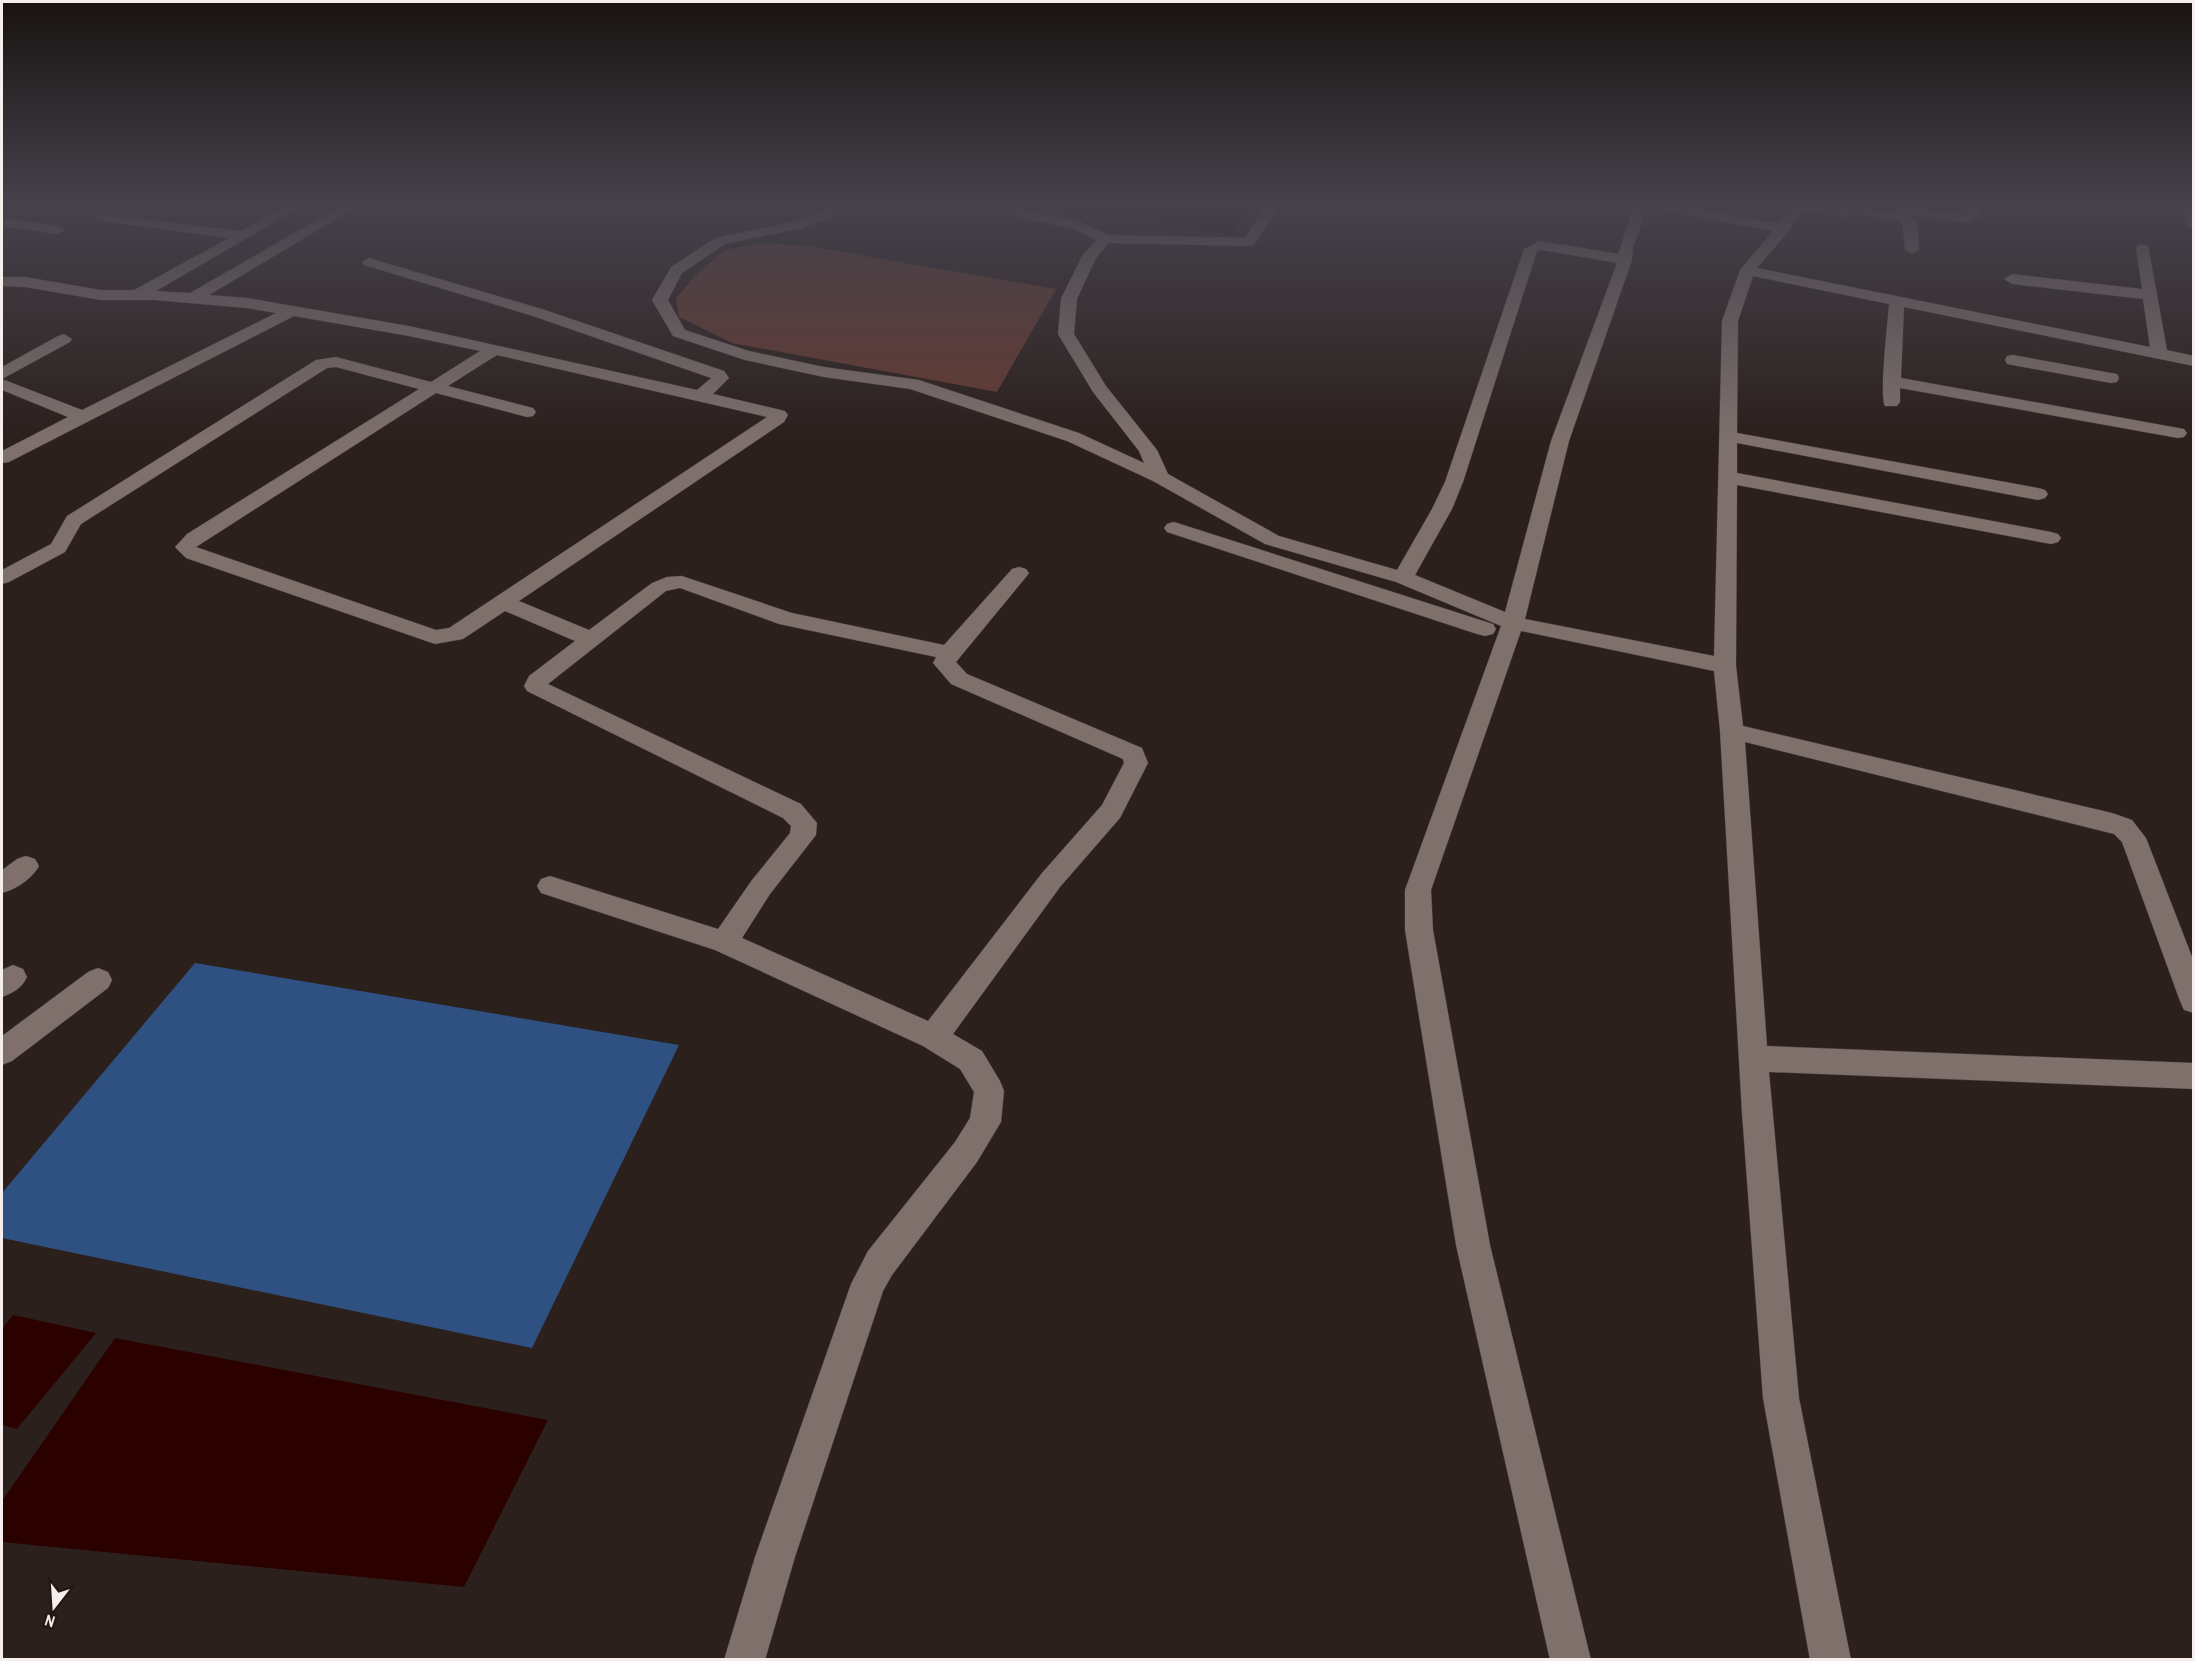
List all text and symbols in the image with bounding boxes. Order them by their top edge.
north arrow [24,1577,84,1637]
text: N [42,1609,57,1633]

